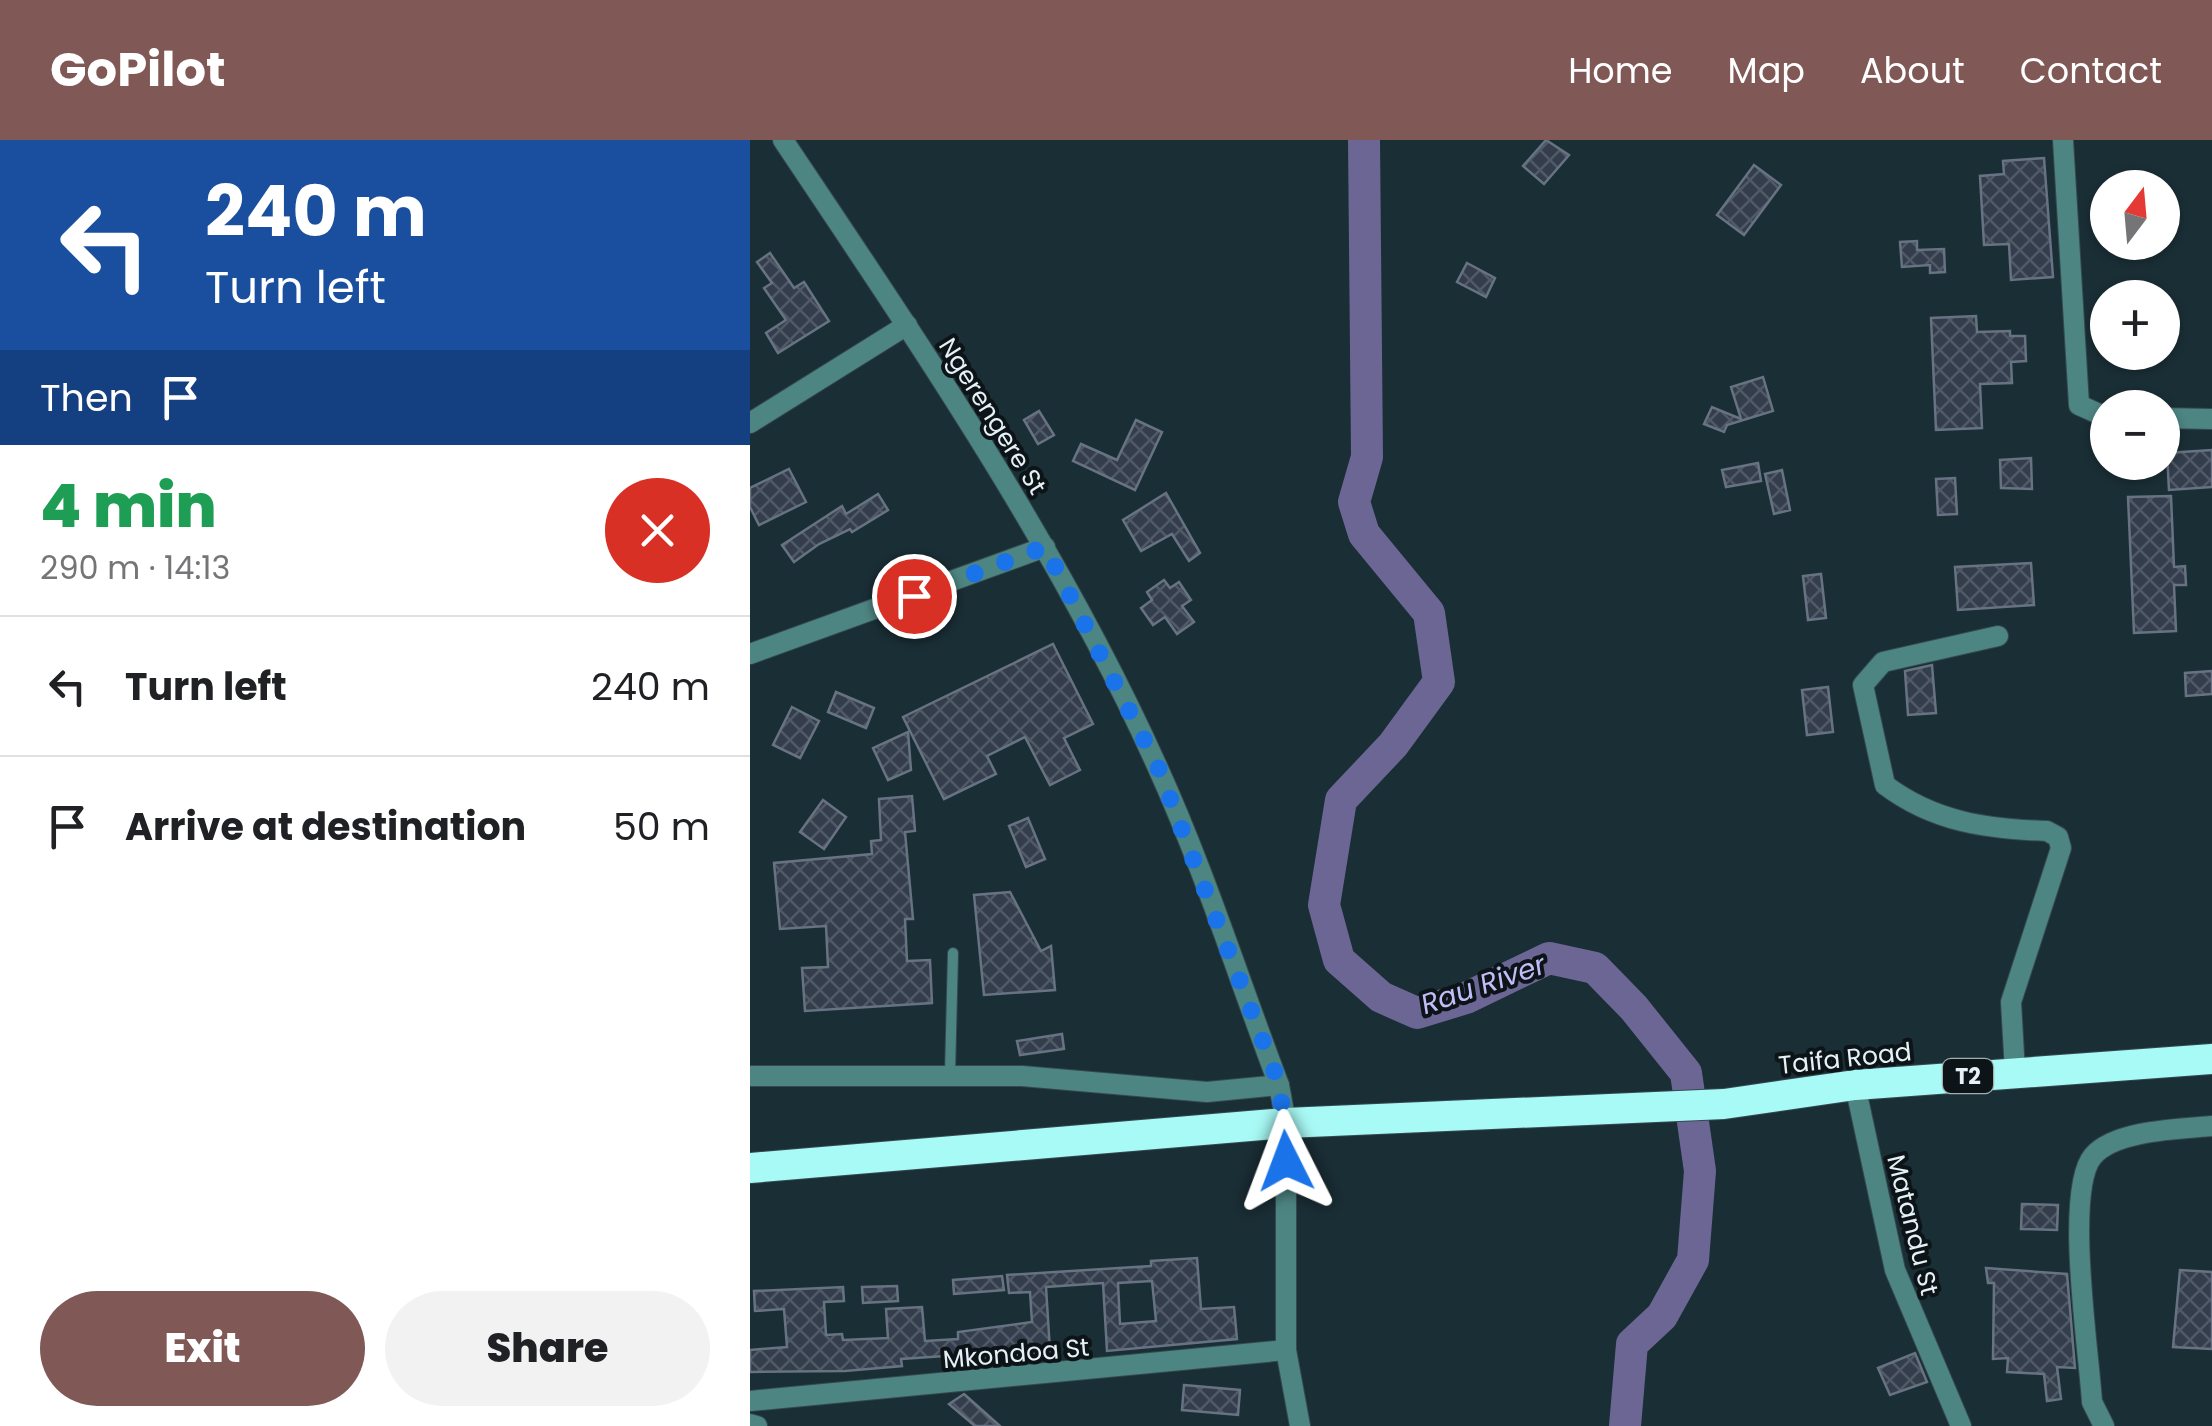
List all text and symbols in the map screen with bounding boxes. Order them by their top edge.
text: GoPilot [50,36,226,103]
text: Home [1568,46,1673,95]
text: Map [1728,46,1805,95]
text: About [1860,46,1965,95]
text: Contact [2020,46,2162,95]
text: 240 m [205,162,427,261]
north arrow [2090,170,2180,260]
map controls [2090,170,2180,480]
icon: left [40,180,170,310]
text: Turn left [205,256,386,319]
button: + [2090,280,2180,370]
street label: Ngerengere St [930,331,1055,501]
icon: arrive [153,370,208,425]
text: Then [40,371,133,424]
button: − [2090,390,2180,480]
text: 4 min [40,464,217,548]
button: close [605,478,710,583]
text: 290 m · 14:13 [40,545,230,590]
pin [872,554,957,639]
icon: arrive [887,569,942,624]
icon: left [40,659,95,714]
text: Turn left [125,660,287,713]
text: 240 m [591,660,710,713]
icon: arrive [40,799,95,854]
text: Arrive at destination [125,800,526,853]
text: 50 m [613,800,710,853]
water label: Rau River [1416,945,1551,1024]
street label: Taifa Road [1777,1034,1913,1083]
road number: T2 [1943,1059,1993,1093]
position arrow [1234,1109,1338,1213]
street label: Matandu St [1878,1151,1947,1299]
button: Exit [40,1291,365,1406]
button: Share [385,1291,710,1406]
street label: Mkondoa St [941,1330,1091,1377]

